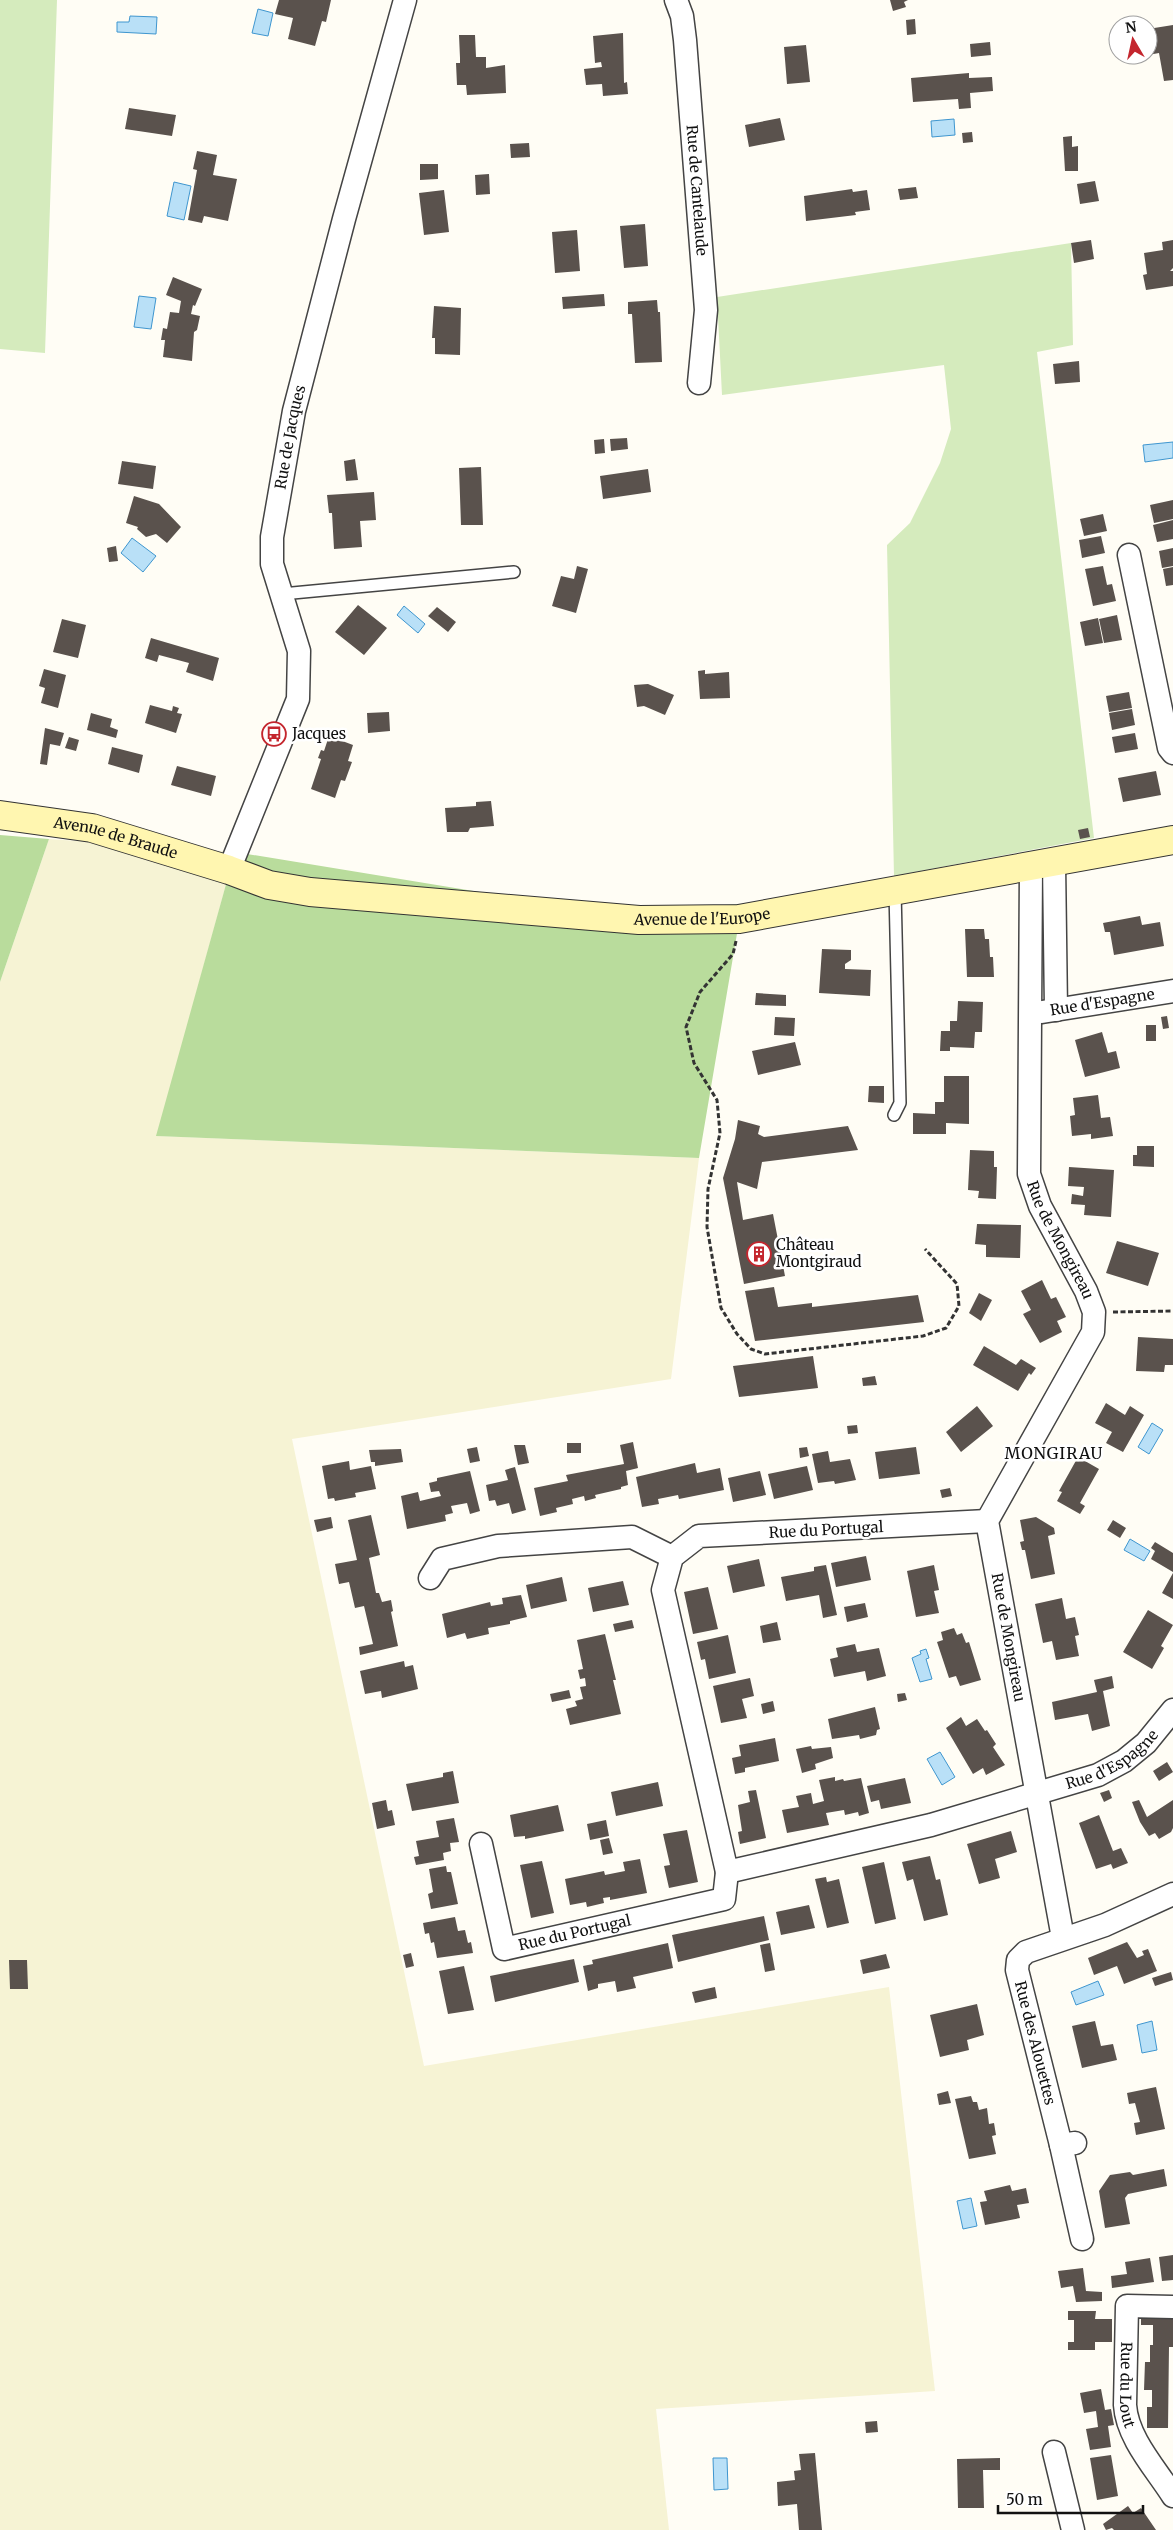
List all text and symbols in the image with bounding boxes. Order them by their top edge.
north arrow [1108,15,1158,65]
text: N [1124,17,1138,37]
street label: Rue de Cantelaude [683,124,712,257]
street label: Rue de Jacques [271,383,309,491]
bus stop icon: Jacques [261,721,287,747]
place label: Jacques [291,724,346,743]
street label: Avenue de Braude [51,813,180,863]
street label: Avenue de l'Europe [632,903,772,929]
street label: Rue d'Espagne [1049,984,1156,1020]
street label: Rue de Mongireau [1023,1178,1098,1301]
place label: Château Montgiraud [776,1235,862,1271]
building icon: Château Montgiraud [746,1241,772,1267]
district label: MONGIRAU [1005,1443,1103,1463]
street label: Rue du Portugal [768,1517,884,1542]
street label: Rue de Mongireau [988,1571,1030,1703]
street label: Rue d'Espagne [1063,1726,1162,1793]
street label: Rue du Portugal [517,1910,633,1954]
street label: Rue des Alouettes [1011,1979,1060,2107]
street label: Rue du Lout [1116,2342,1140,2431]
scale bar [998,2482,1143,2514]
text: 50 m [1006,2490,1043,2509]

